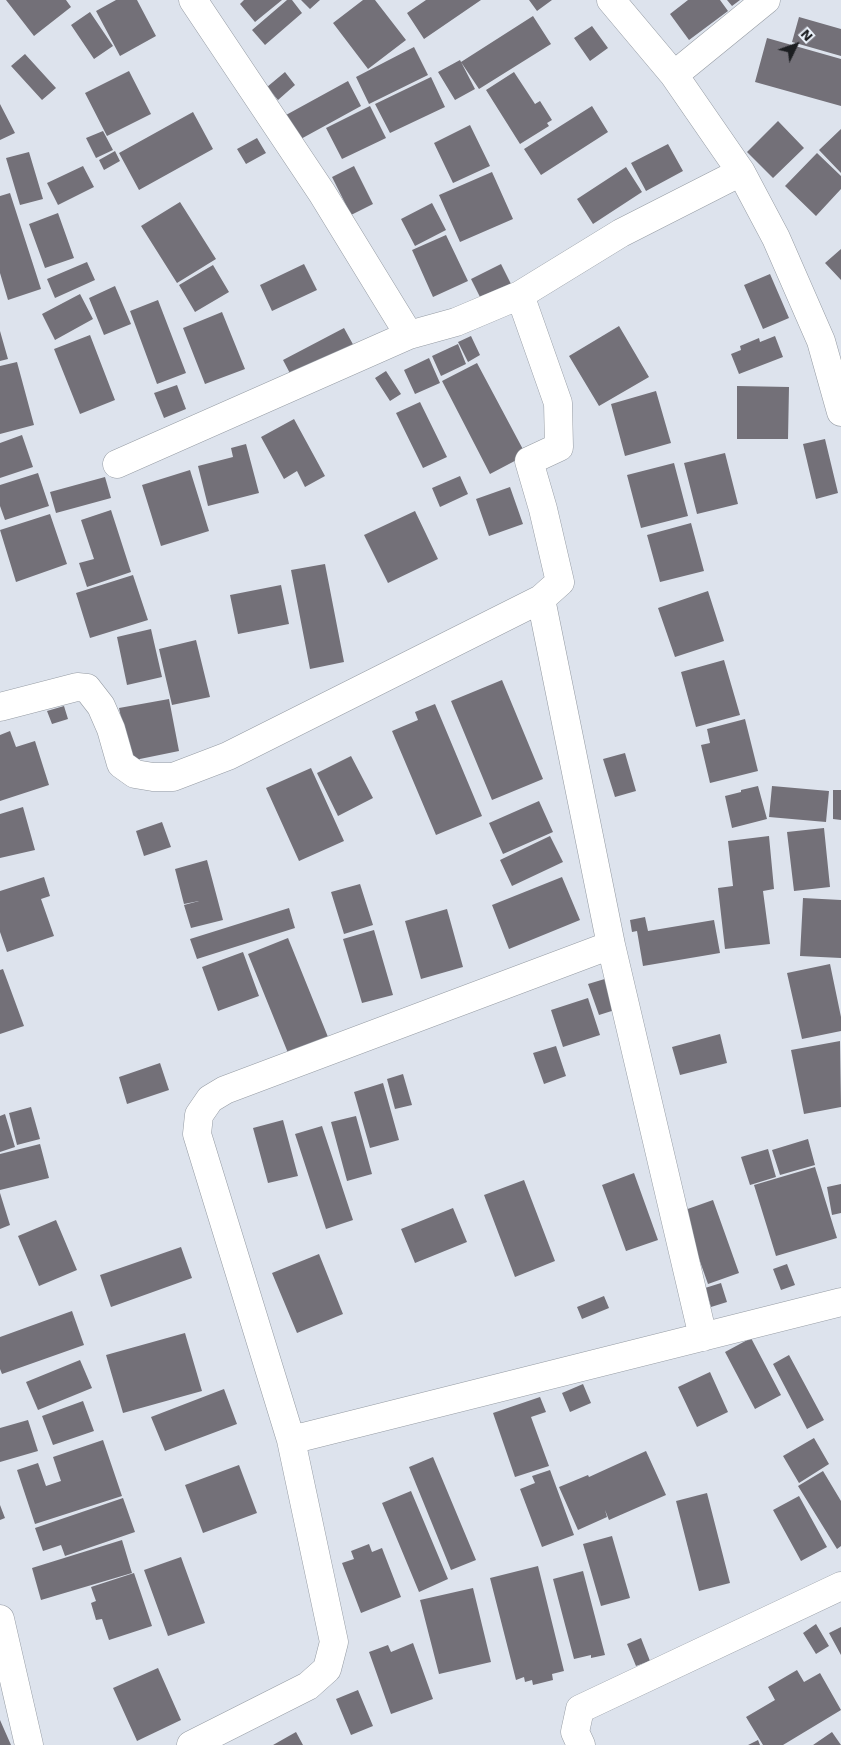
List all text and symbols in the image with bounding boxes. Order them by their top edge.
north arrow [771,20,821,70]
text: N [798,26,817,44]

